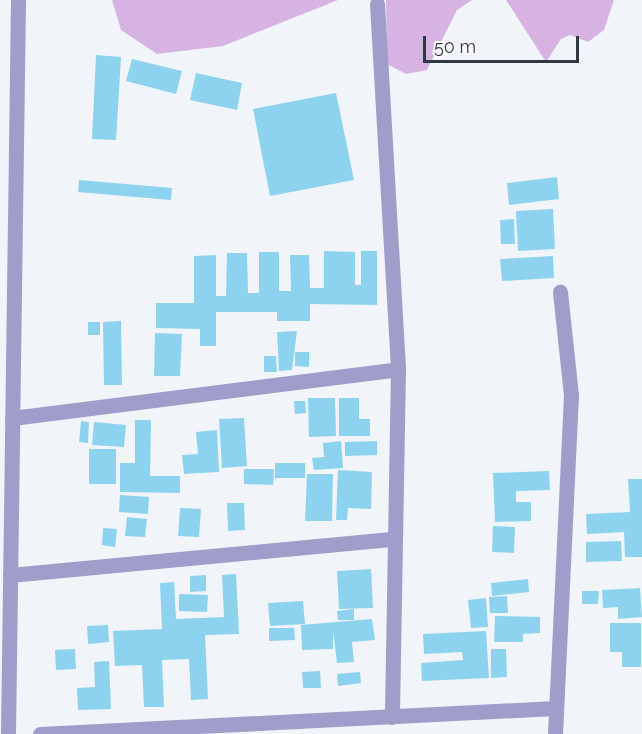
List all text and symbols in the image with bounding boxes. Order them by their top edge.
scale bar [426,24,582,62]
text: 50 m [434,36,476,57]

